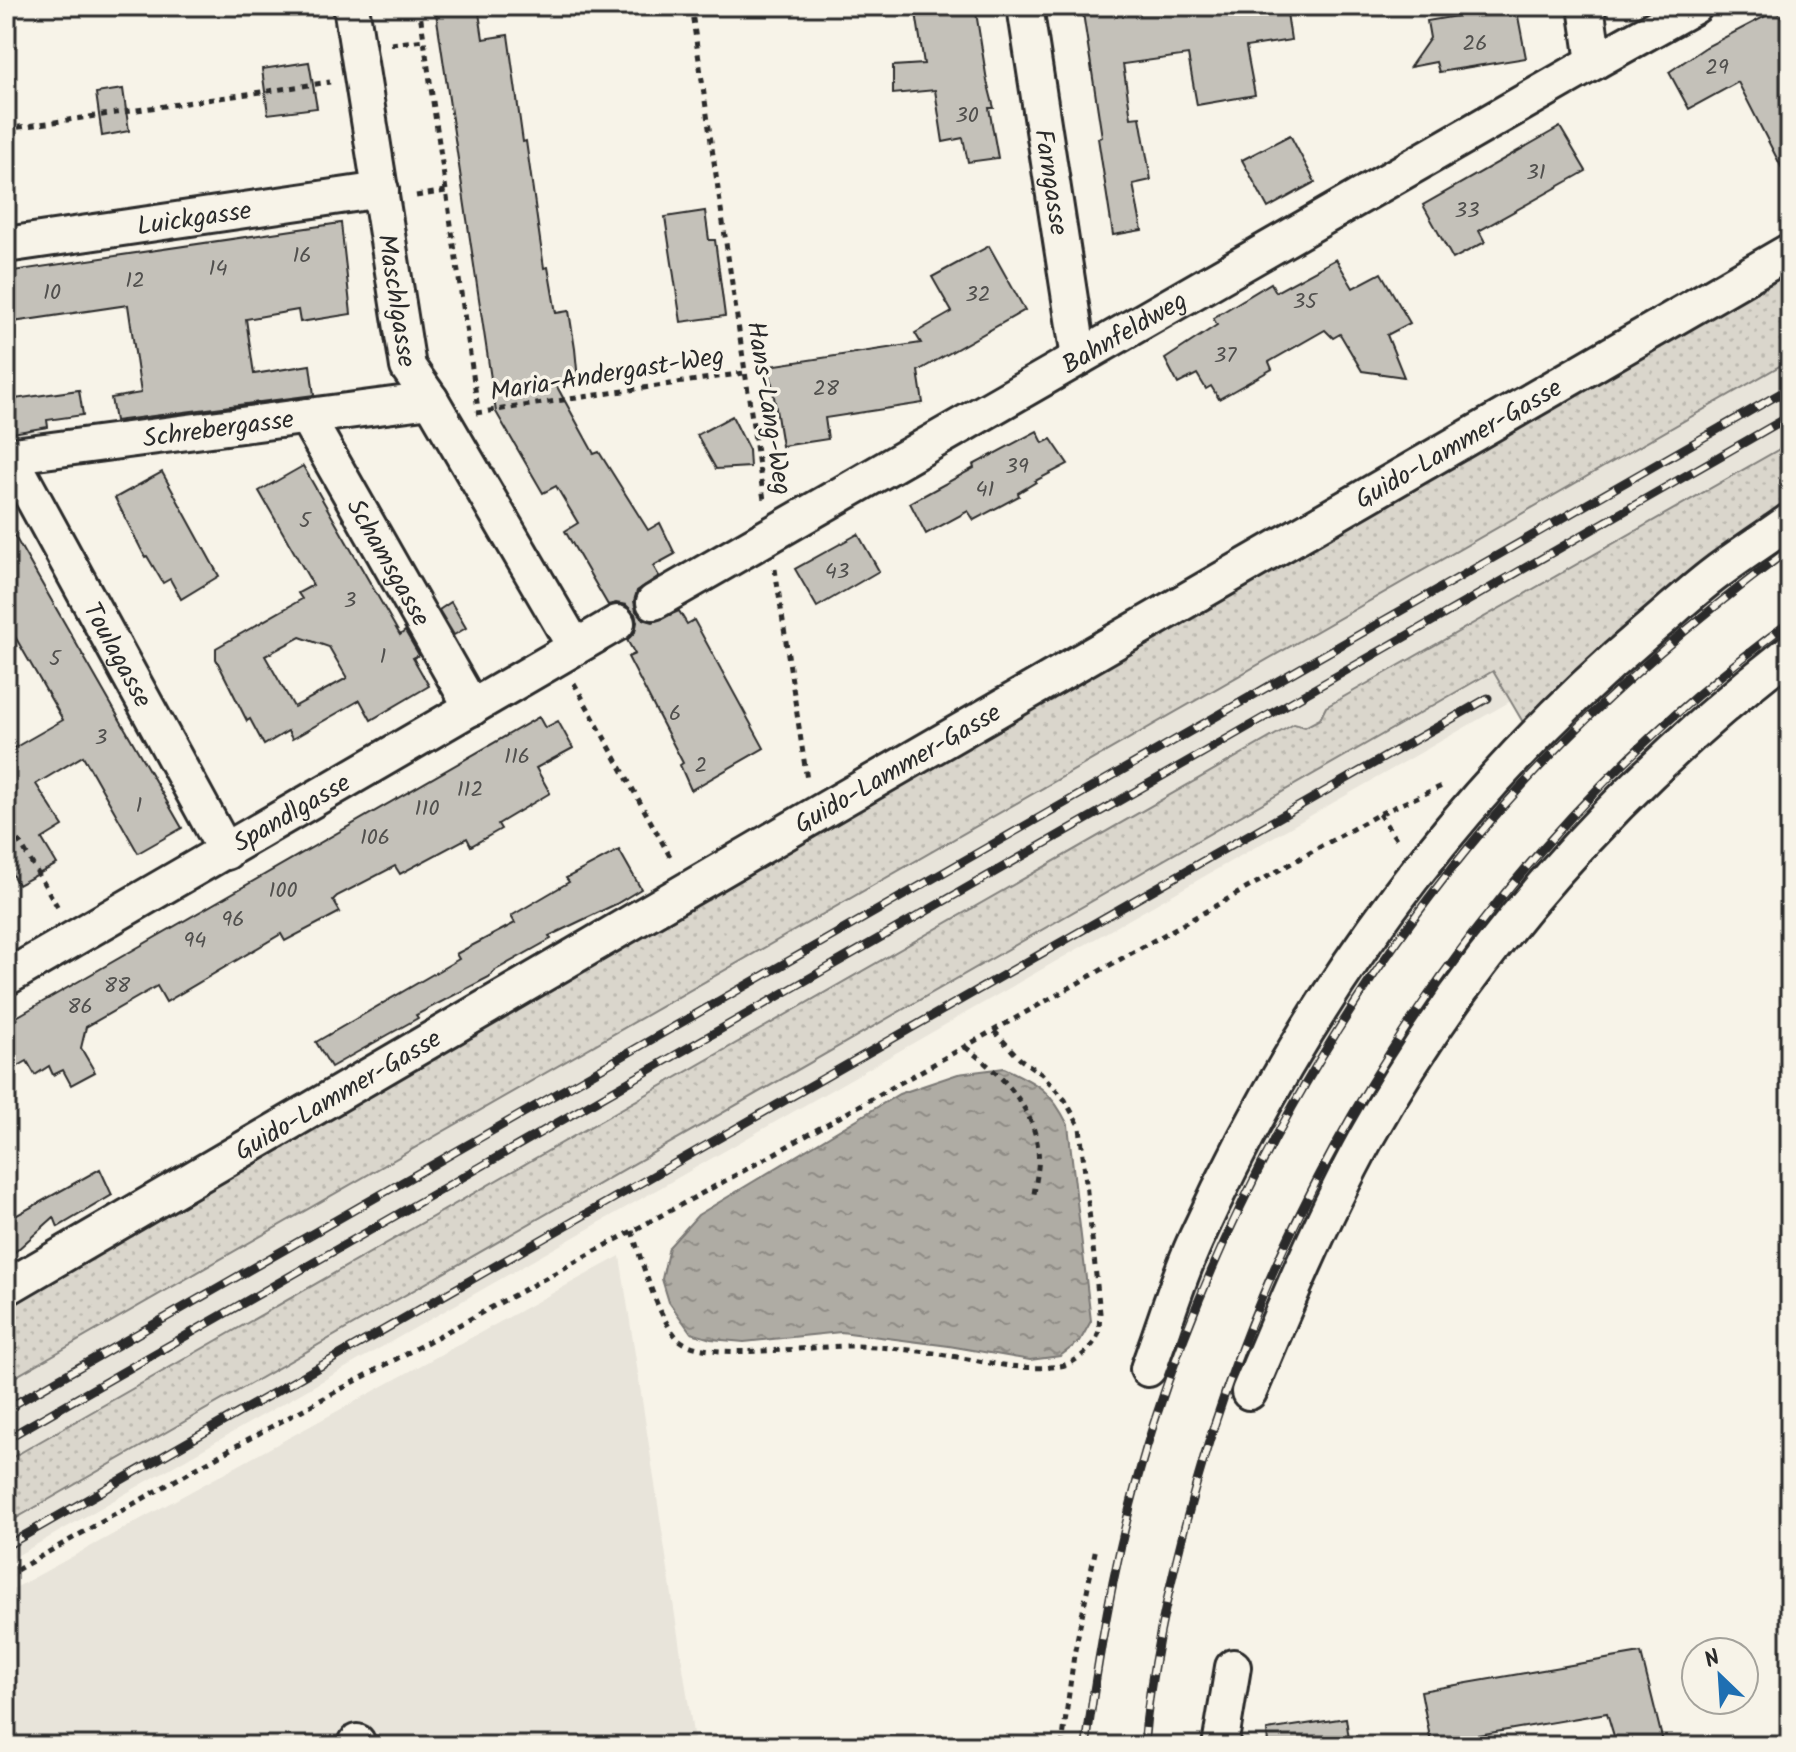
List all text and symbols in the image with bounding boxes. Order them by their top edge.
house number: 26 [1462,27,1488,62]
house number: 29 [1705,51,1729,86]
house number: 30 [955,99,979,134]
street label: Farngasse [1021,126,1079,238]
house number: 31 [1526,156,1546,191]
street label: Luickgasse [134,190,255,249]
house number: 33 [1454,194,1480,229]
street label: Maschlgasse [364,231,427,370]
house number: 16 [292,239,312,274]
house number: 14 [208,252,228,287]
house number: 12 [125,264,145,299]
house number: 10 [43,276,61,311]
house number: 32 [965,278,991,313]
street label: Bahnfeldweg [1054,281,1196,387]
house number: 35 [1293,285,1318,320]
street label: Hans-Lang-Weg [734,318,802,498]
street label: Maria-Andergast-Weg [487,336,727,414]
house number: 37 [1214,339,1237,374]
street label: Guido-Lammer-Gasse [1348,368,1571,521]
house number: 28 [813,372,840,407]
street label: Schrebergasse [140,399,297,461]
house number: 39 [1005,450,1029,485]
house number: 41 [975,473,995,508]
street label: Schamsgasse [334,491,441,635]
house number: 5 [299,504,312,539]
house number: 43 [825,555,849,590]
house number: 3 [344,584,356,619]
street label: Toulagasse [70,595,163,716]
house number: 1 [380,640,386,675]
house number: 5 [49,642,62,677]
street label: Guido-Lammer-Gasse [787,693,1010,846]
house number: 6 [669,697,681,732]
house number: 3 [95,721,107,756]
house number: 116 [504,740,530,775]
house number: 2 [695,749,707,784]
street label: Spandlgasse [226,763,359,865]
house number: 112 [457,773,483,808]
house number: 1 [136,789,142,824]
house number: 110 [415,792,439,827]
house number: 106 [360,821,390,856]
house number: 100 [269,874,297,909]
house number: 96 [222,903,244,938]
house number: 94 [184,924,206,959]
house number: 88 [104,969,131,1004]
house number: 86 [67,990,93,1025]
street label: Guido-Lammer-Gasse [227,1019,450,1173]
north arrow [1680,1636,1760,1716]
text: N [1699,1641,1726,1679]

